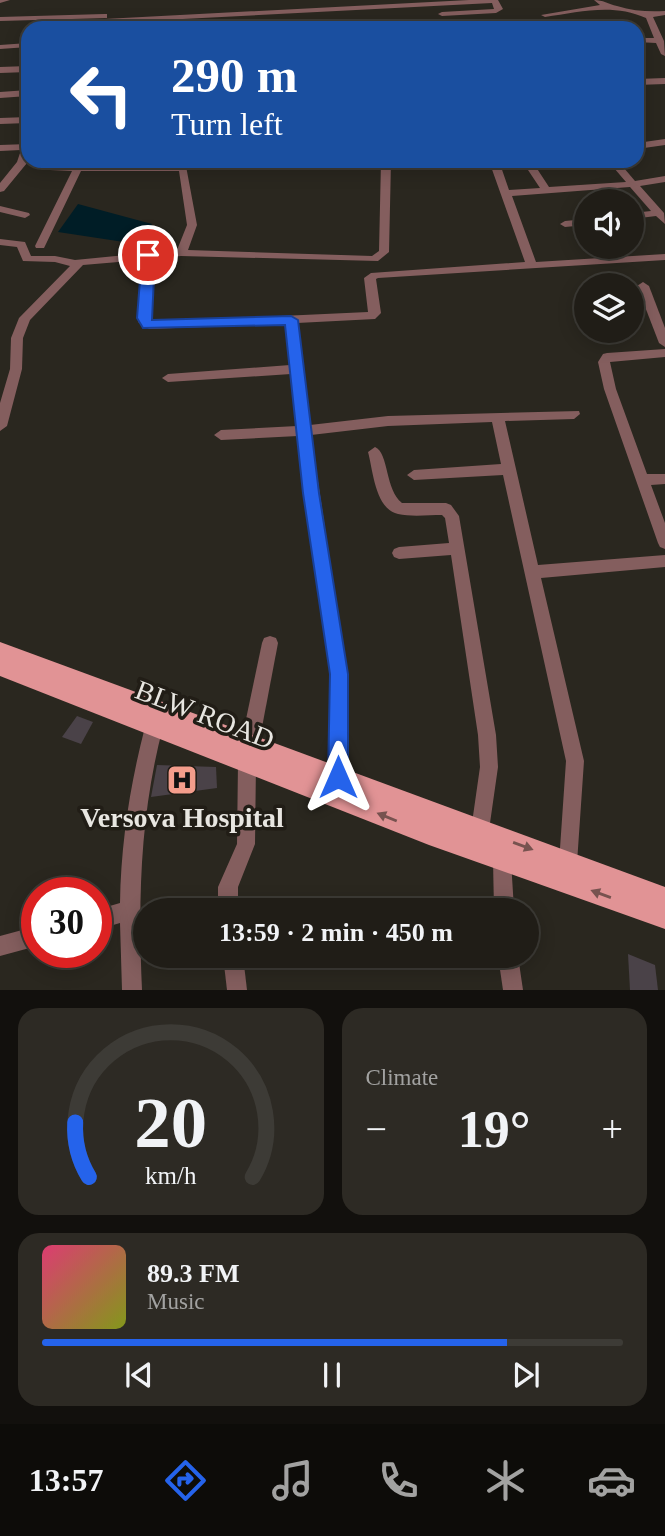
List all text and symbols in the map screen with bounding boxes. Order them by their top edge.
text: 290 m [171,48,298,103]
icon: left [56,49,147,140]
text: Turn left [171,106,283,142]
map controls [574,189,644,343]
button: sound [574,189,644,259]
pin [118,225,178,285]
icon: arrive [129,236,167,274]
button: layers [574,273,644,343]
street label: BLW ROAD [131,674,279,755]
position arrow [301,740,375,814]
hospital icon: Versova Hospital [165,763,199,797]
place label: Versova Hospital [80,802,284,833]
one-way arrow [376,811,397,822]
one-way arrow [512,841,533,852]
speed limit sign: 30 [21,877,112,968]
one-way arrow [590,889,611,900]
text: 13:59 · 2 min · 450 m [219,918,453,947]
text: Climate [366,1065,438,1090]
text: 20 [134,1083,207,1164]
text: 19° [458,1101,531,1158]
text: − [366,1108,387,1150]
text: + [602,1108,623,1150]
text: km/h [145,1162,197,1189]
text: 89.3 FM [147,1259,239,1288]
text: Music [147,1289,205,1314]
icon: previous [120,1356,158,1394]
icon: pause [313,1356,351,1394]
icon: next [507,1356,545,1394]
icon: directions [161,1456,210,1505]
icon: music [268,1456,317,1505]
icon: phone [374,1456,423,1505]
icon: climate [481,1456,530,1505]
icon: car [587,1456,636,1505]
text: 13:57 [29,1462,103,1498]

